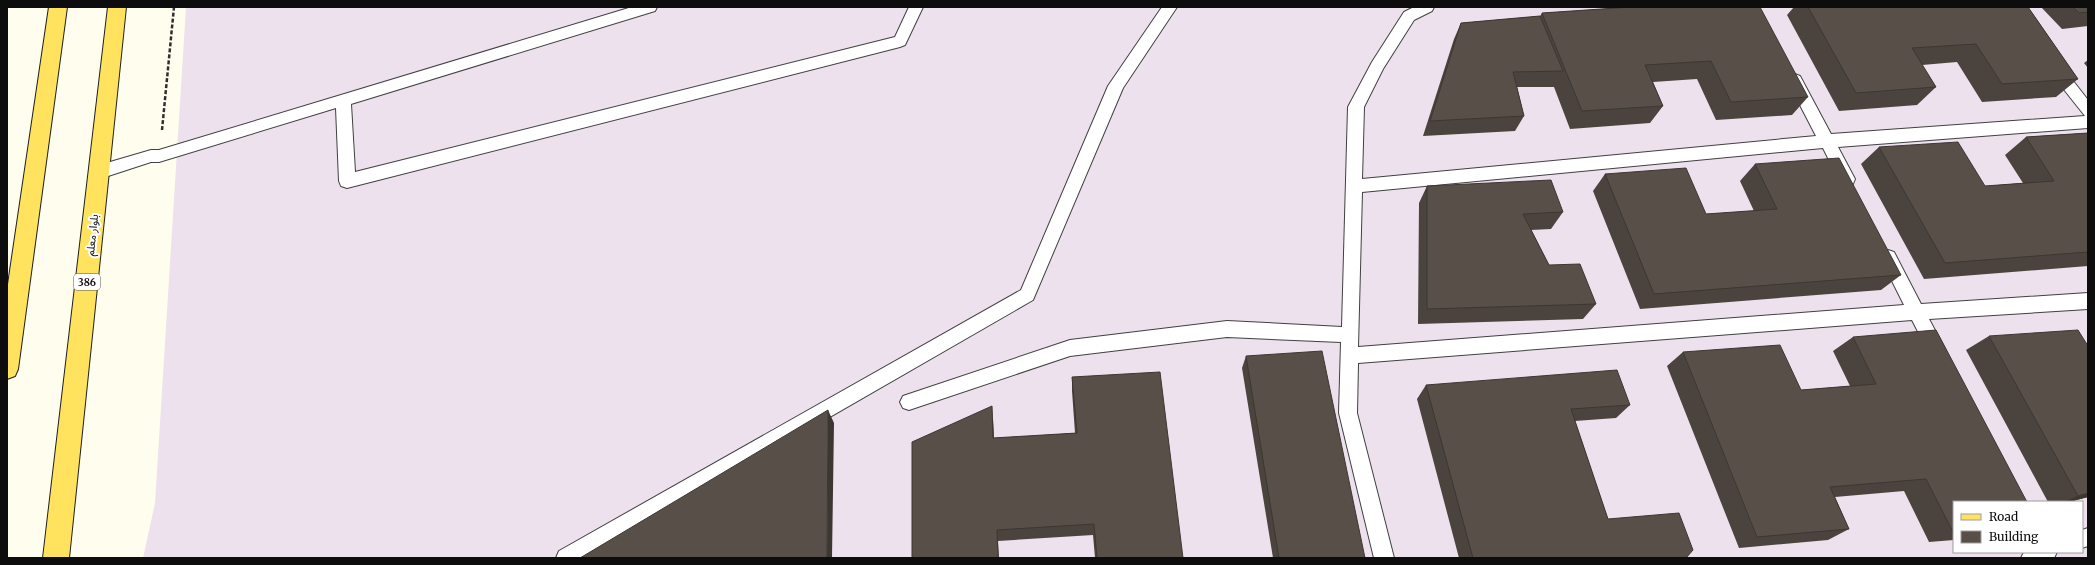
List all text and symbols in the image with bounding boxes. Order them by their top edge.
street label: بلوار معلم [83,213,103,257]
road number: 386 [74,274,100,290]
legend [1953,501,2083,553]
text: Road [1989,509,2018,524]
text: Building [1989,529,2039,544]

